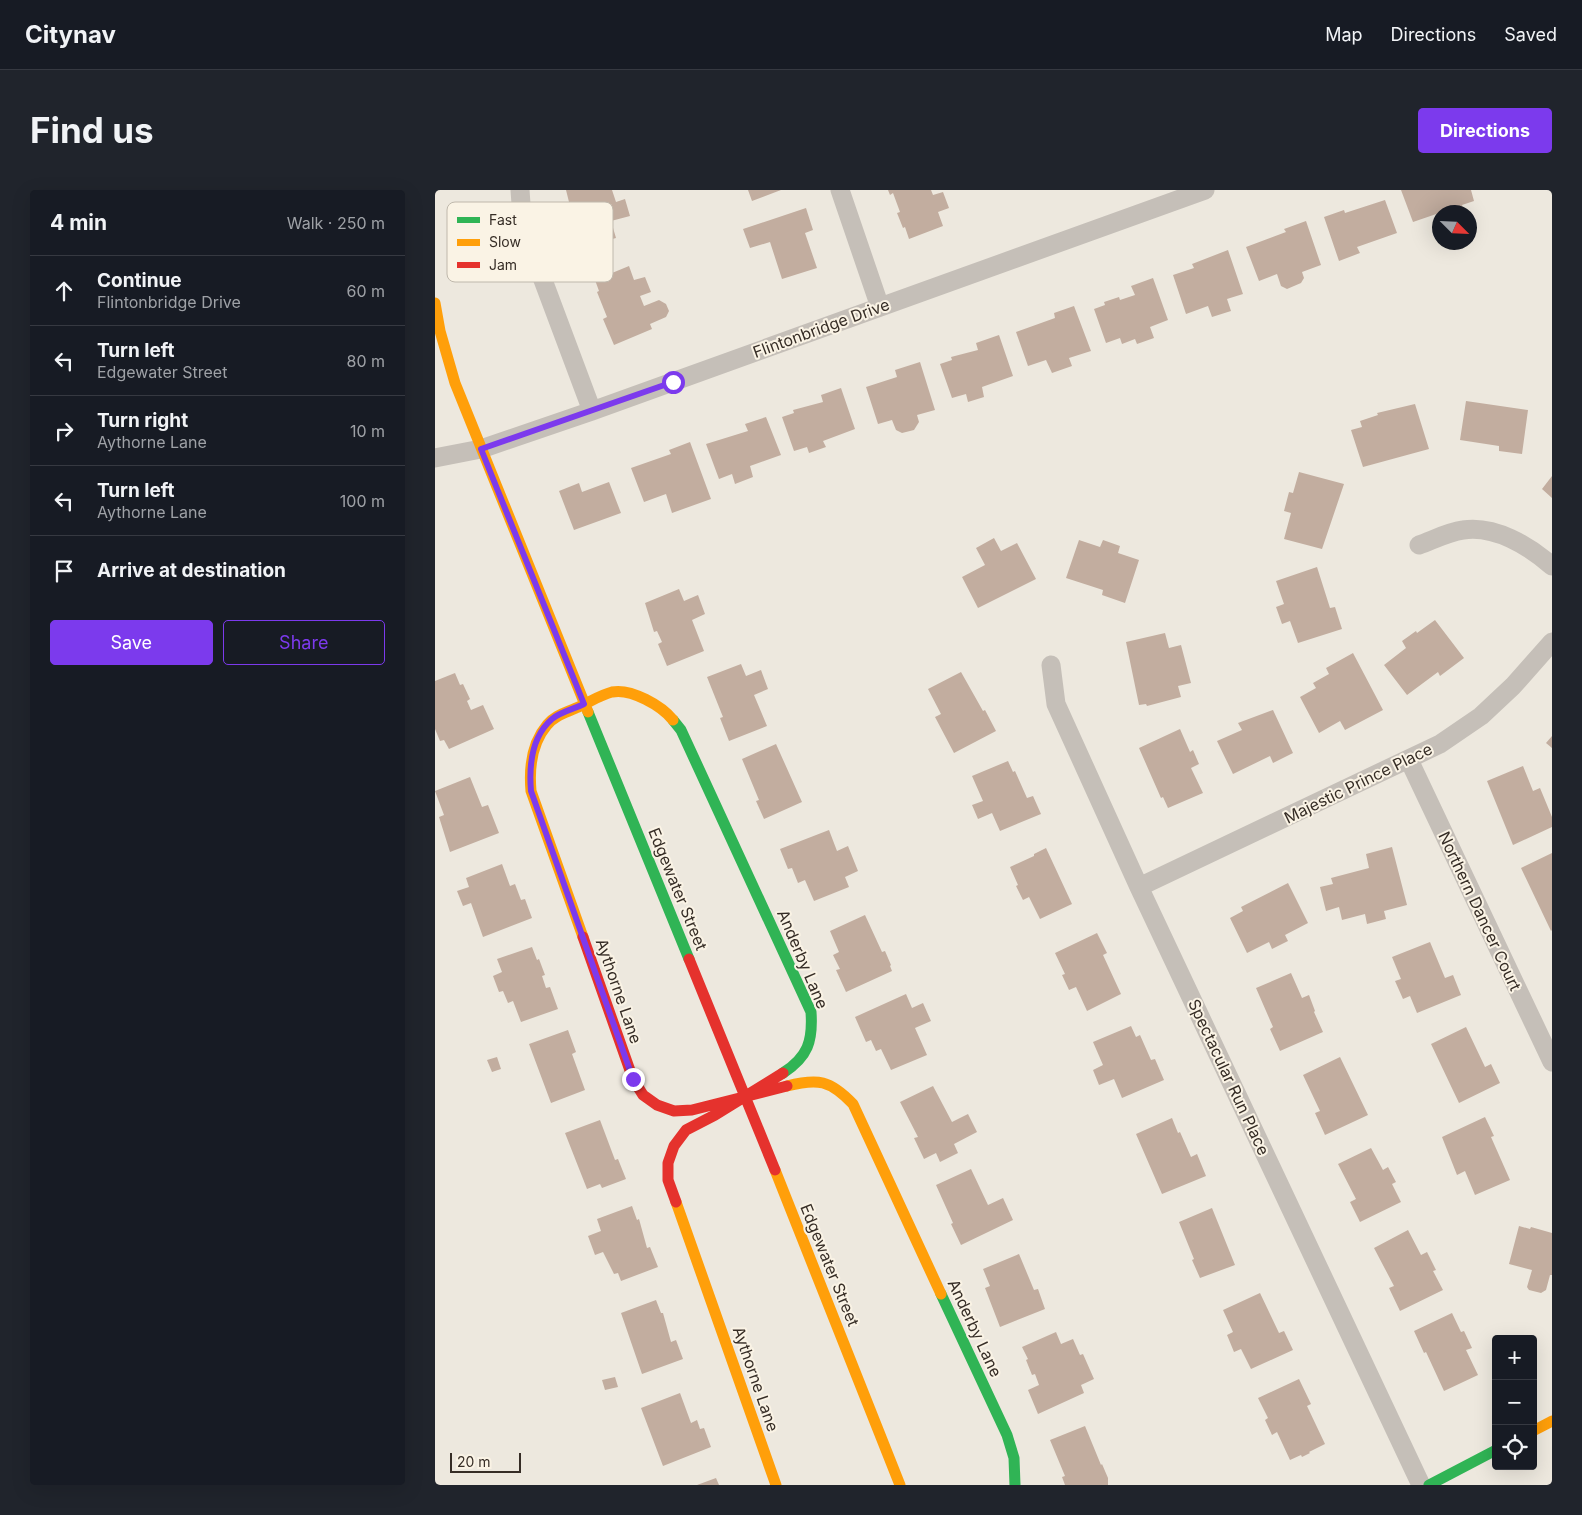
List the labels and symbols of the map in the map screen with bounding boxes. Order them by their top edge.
legend [447,202,613,282]
north arrow [1432,205,1477,250]
text: Fast [489,211,517,228]
text: Slow [489,233,521,250]
text: Jam [489,256,517,273]
street label: Flintonbridge Drive [750,294,892,362]
route start [662,371,685,394]
street label: Majestic Prince Place [1281,738,1435,828]
street label: Edgewater Street [644,825,712,953]
street label: Northern Dancer Court [1434,828,1526,994]
street label: Anderby Lane [773,906,833,1012]
street label: Aythorne Lane [592,936,646,1046]
street label: Spectacular Run Place [1184,996,1274,1158]
route end [622,1068,645,1091]
street label: Edgewater Street [796,1201,864,1329]
street label: Anderby Lane [944,1276,1006,1380]
street label: Aythorne Lane [729,1324,783,1434]
scale bar [450,1450,521,1473]

